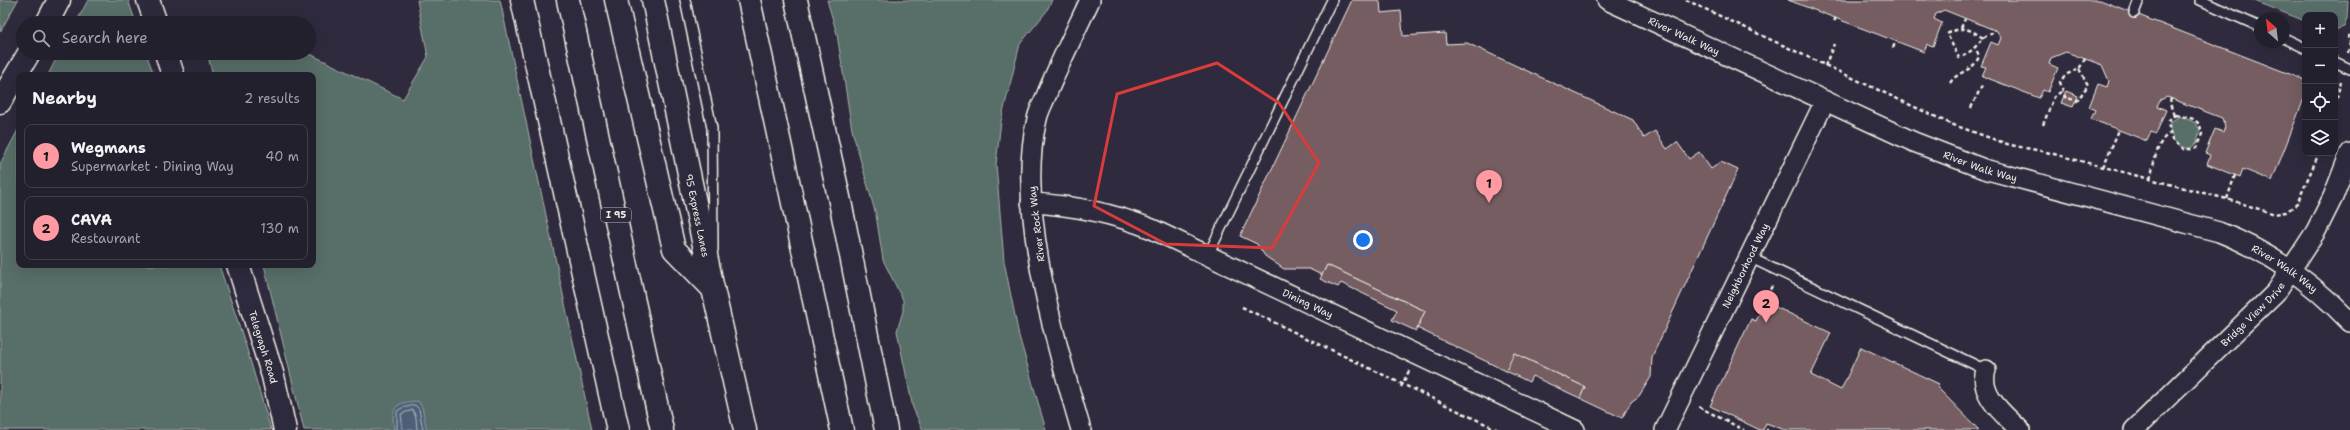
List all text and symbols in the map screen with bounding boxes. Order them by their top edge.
north arrow [2254,12,2290,48]
map controls [2302,12,2338,156]
button: + [2302,12,2338,48]
street label: River Walk Way [1646,14,1722,58]
search box [16,16,316,60]
icon: search [30,27,52,49]
text: Search here [62,28,148,48]
button: − [2302,48,2338,84]
button: locate [2302,84,2338,120]
text: Nearby [32,87,97,109]
text: 2 results [244,90,300,107]
button: layers [2302,120,2338,156]
text: Wegmans [71,138,146,158]
text: 1 [43,148,49,165]
text: 40 m [265,148,299,165]
street label: River Walk Way [1942,148,2019,185]
text: Supermarket · Dining Way [71,158,234,175]
pin: 1 [1476,170,1502,203]
street label: 95 Express Lanes [682,173,712,258]
street label: River Rock Way [1025,185,1048,263]
road number: I 95 [601,208,631,222]
text: CAVA [71,210,112,230]
text: 2 [41,220,51,237]
text: 130 m [261,220,299,237]
street label: Neighborhood Way [1719,221,1772,310]
text: Restaurant [71,230,141,247]
your location [1353,230,1373,250]
street label: River Walk Way [2249,242,2320,296]
street label: Bridge View Drive [2218,279,2288,349]
street label: Dining Way [1280,286,1336,321]
pin: 2 [1753,290,1779,323]
street label: Telegraph Road [246,309,281,385]

